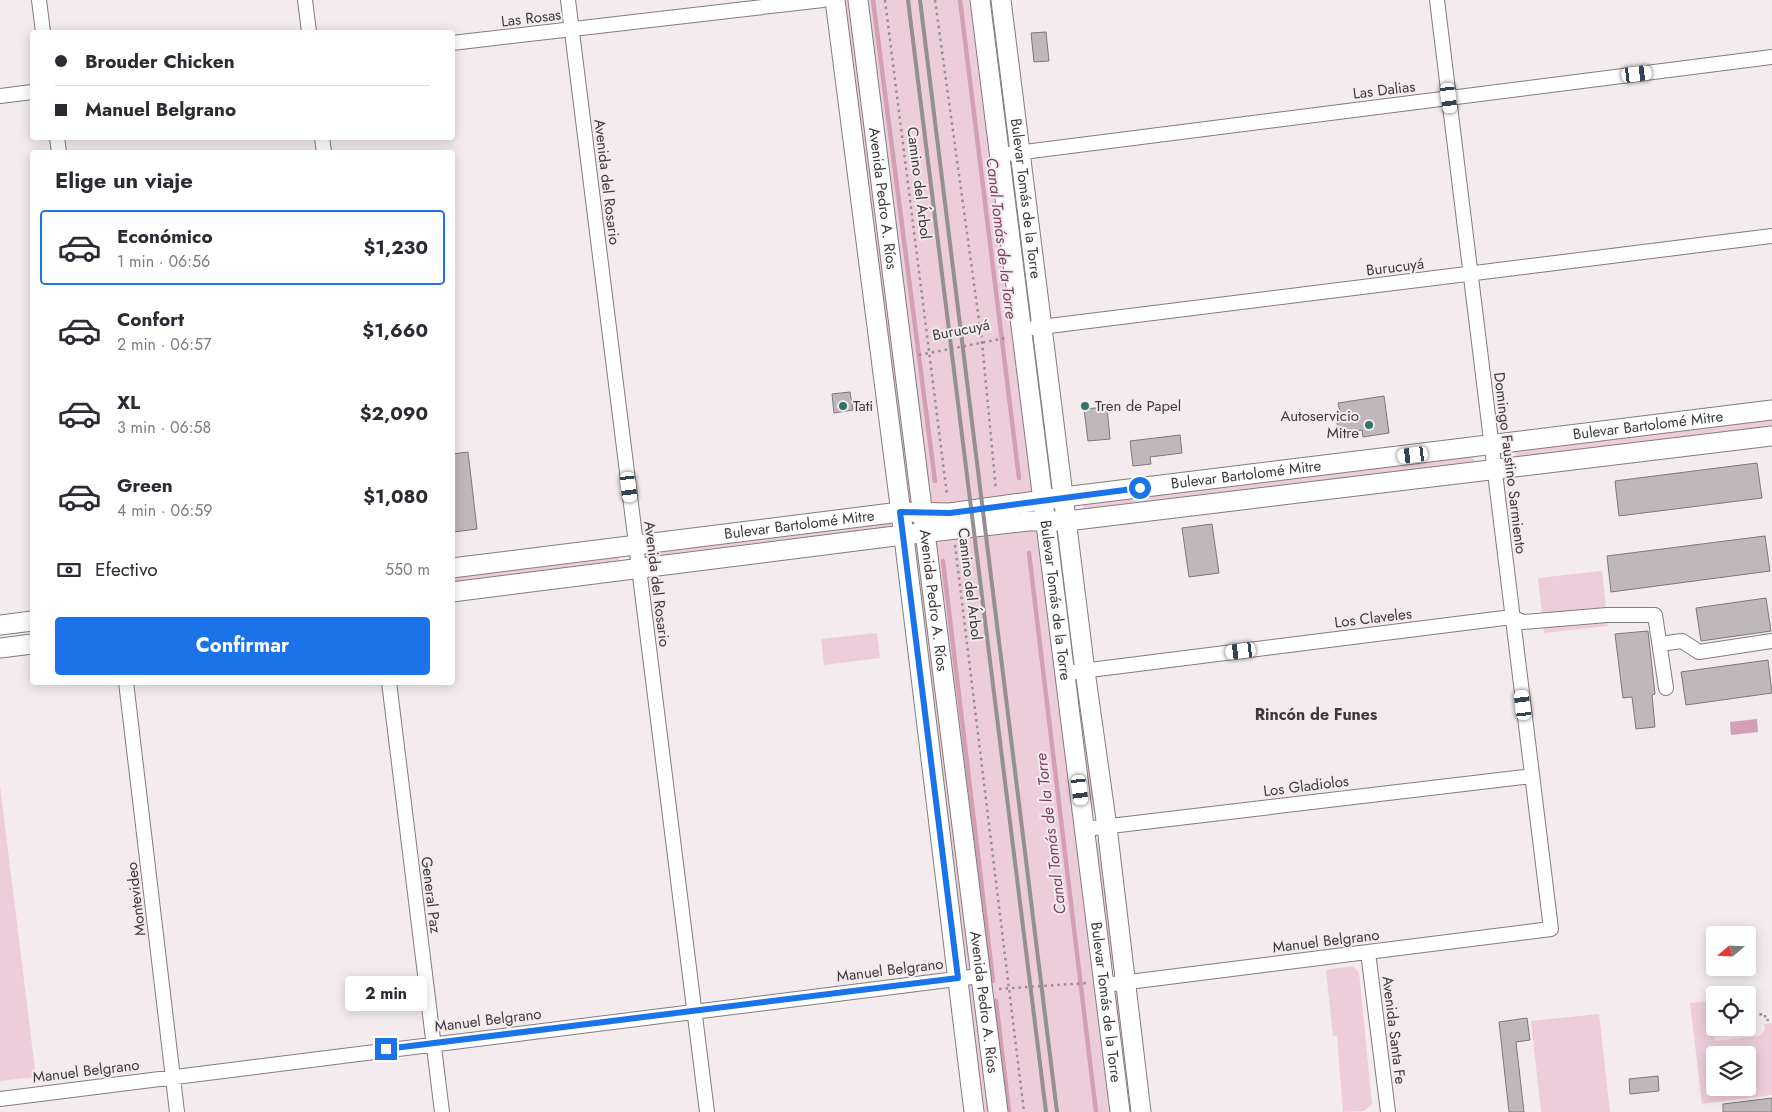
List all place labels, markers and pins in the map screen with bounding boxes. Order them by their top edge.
place label: Tati [853,395,873,417]
place label: Tren de Papel [1095,395,1181,417]
marker: Tati [837,400,849,412]
marker: Tren de Papel [1079,400,1091,412]
place label: Autoservicio Mitre [1281,405,1359,444]
marker: Autoservicio Mitre [1363,419,1375,431]

